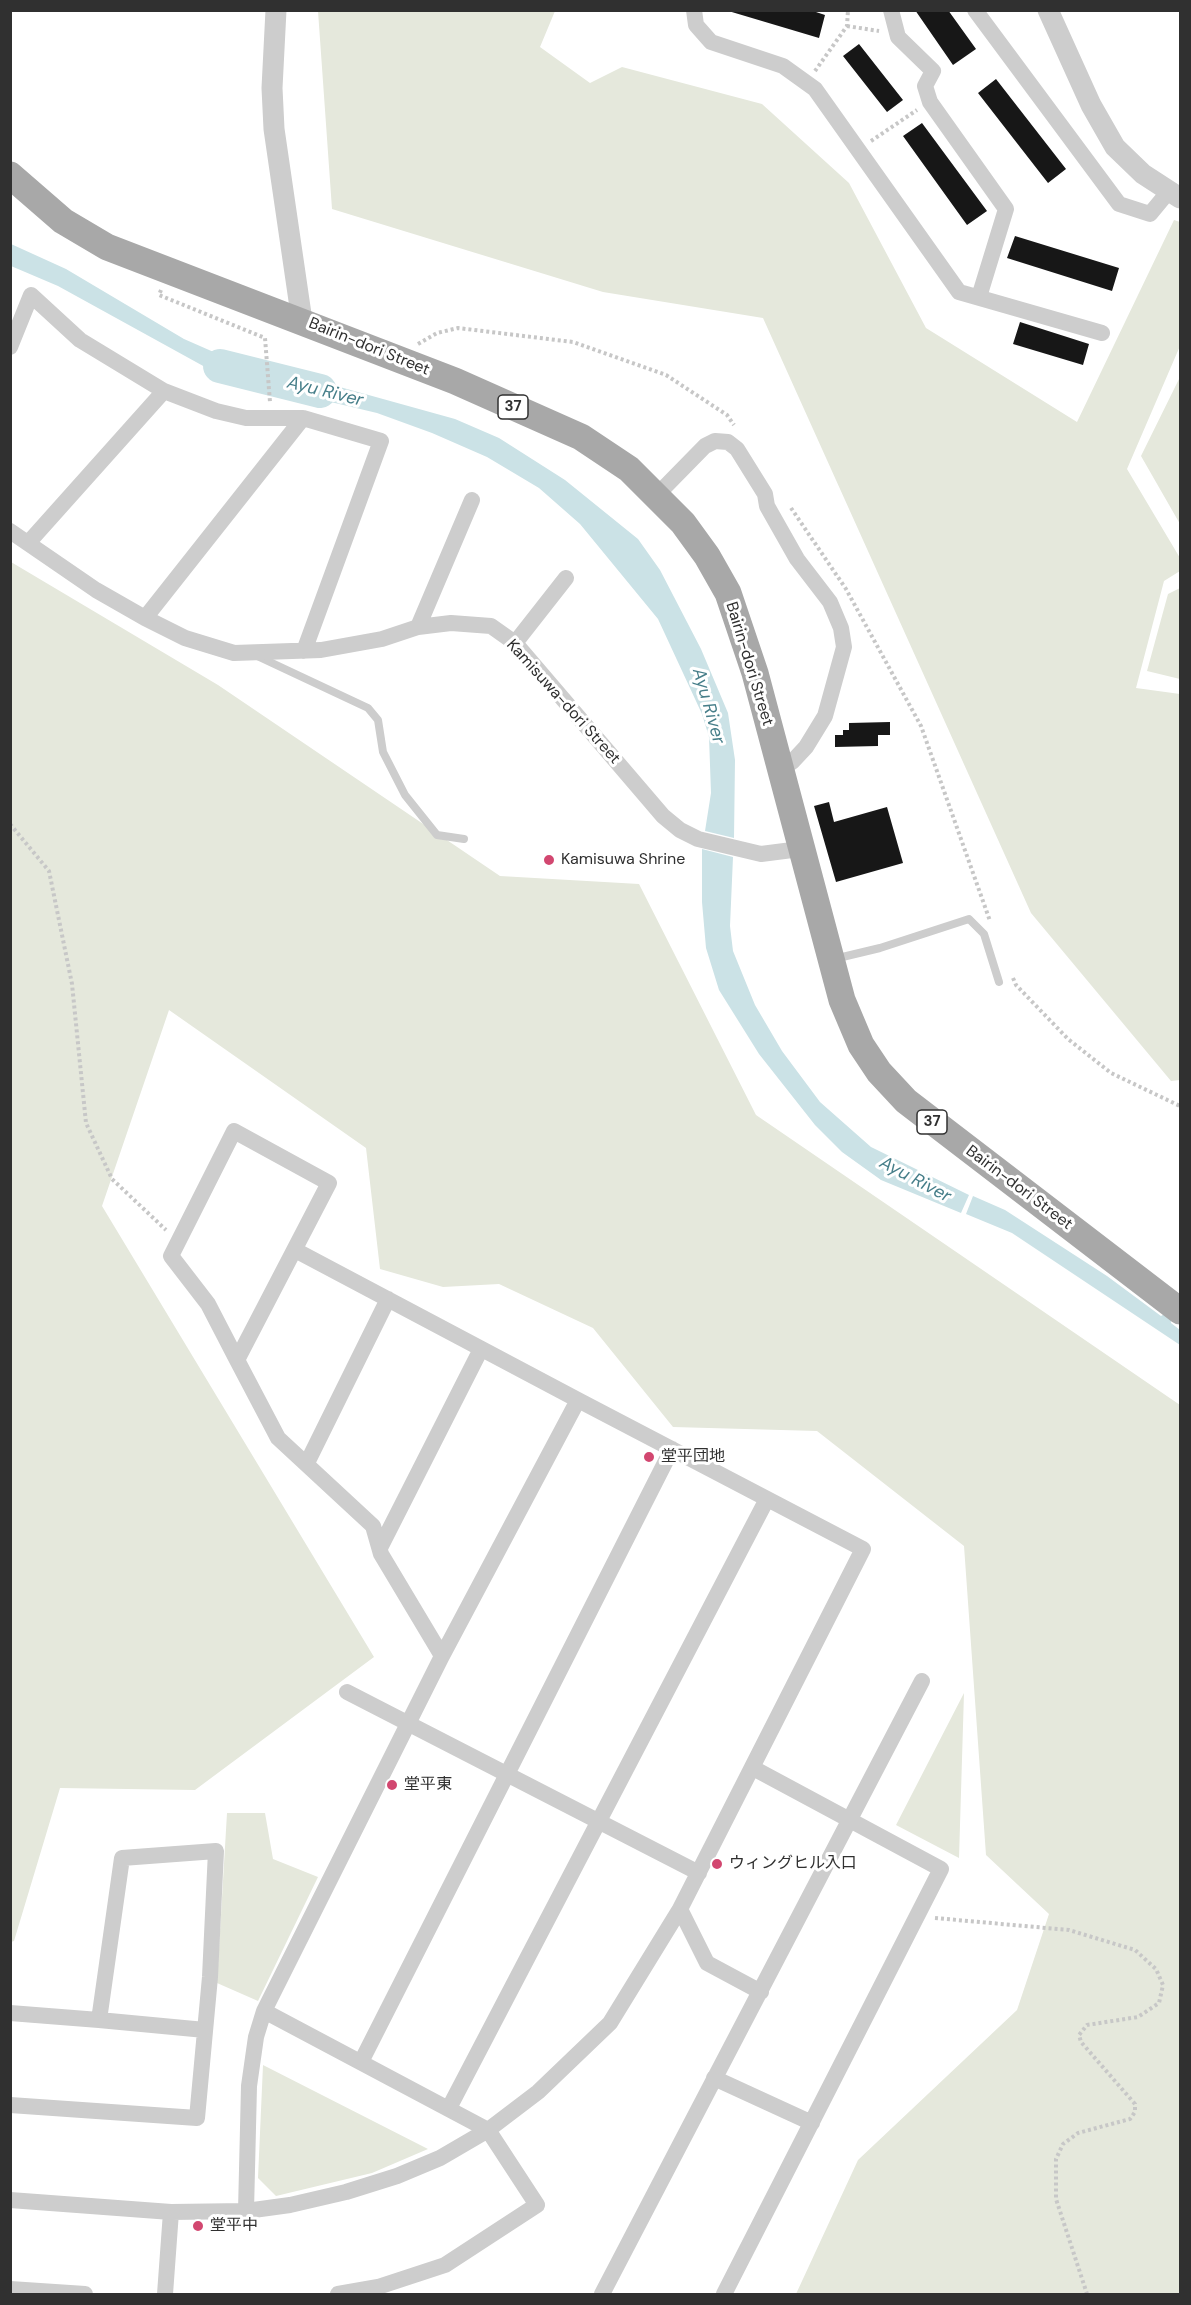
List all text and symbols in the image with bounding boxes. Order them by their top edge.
street label: Bairin-dori Street [306,314,432,380]
water label: Ayu River [285,372,365,412]
road number: 37 [498,395,528,419]
street label: Bairin-dori Street [721,600,777,728]
street label: Kamisuwa-dori Street [502,636,624,768]
water label: Ayu River [687,666,729,746]
place label: Kamisuwa Shrine [561,850,685,870]
marker: Kamisuwa Shrine [542,853,556,867]
road number: 37 [917,1110,947,1134]
street label: Bairin-dori Street [962,1142,1076,1234]
water label: Ayu River [876,1152,954,1208]
place label: 堂平団地 [661,1447,725,1467]
marker: 堂平団地 [642,1450,656,1464]
place label: 堂平東 [404,1775,452,1795]
marker: 堂平東 [385,1778,399,1792]
place label: ウィングヒル入口 [729,1854,857,1874]
marker: ウィングヒル入口 [710,1857,724,1871]
place label: 堂平中 [210,2216,258,2236]
marker: 堂平中 [191,2219,205,2233]

